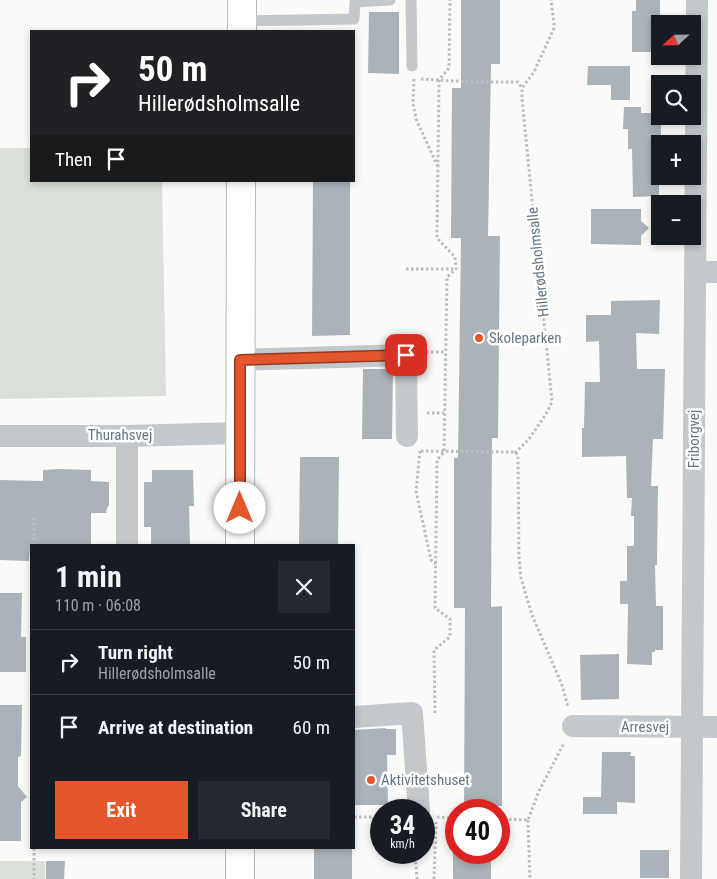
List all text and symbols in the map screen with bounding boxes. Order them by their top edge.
north arrow [651,15,701,65]
map controls [651,15,701,245]
text: 50 m [138,49,207,90]
icon: right [55,50,120,115]
button: search [651,75,701,125]
text: Hillerødsholmsalle [138,91,300,116]
button: + [651,135,701,185]
icon: arrive [102,145,130,173]
text: Then [55,148,92,171]
button: − [651,195,701,245]
street label: Hillerødsholmsalle [523,206,553,318]
place label: Skoleparken [489,329,562,347]
marker: Skoleparken [473,332,485,344]
pin [385,334,427,376]
icon: arrive [392,341,420,369]
street label: Friborgvej [685,410,703,468]
street label: Thurahsvej [88,426,152,444]
position arrow [213,481,265,533]
text: 1 min [55,559,122,594]
button: close [278,561,330,613]
text: 110 m · 06:08 [55,596,141,615]
text: Turn right [98,641,173,664]
icon: right [55,648,83,676]
text: 50 m [293,651,330,674]
text: Hillerødsholmsalle [98,664,216,683]
icon: arrive [55,713,83,741]
text: Arrive at destination [98,716,253,739]
text: 60 m [293,716,330,739]
street label: Arresvej [621,718,669,736]
place label: Aktivitetshuset [381,771,470,789]
marker: Aktivitetshuset [365,774,377,786]
button: Exit [55,781,188,839]
button: Share [198,781,330,839]
speed limit sign: 40 [445,799,510,864]
text: 34 [390,811,415,840]
text: km/h [390,837,415,851]

